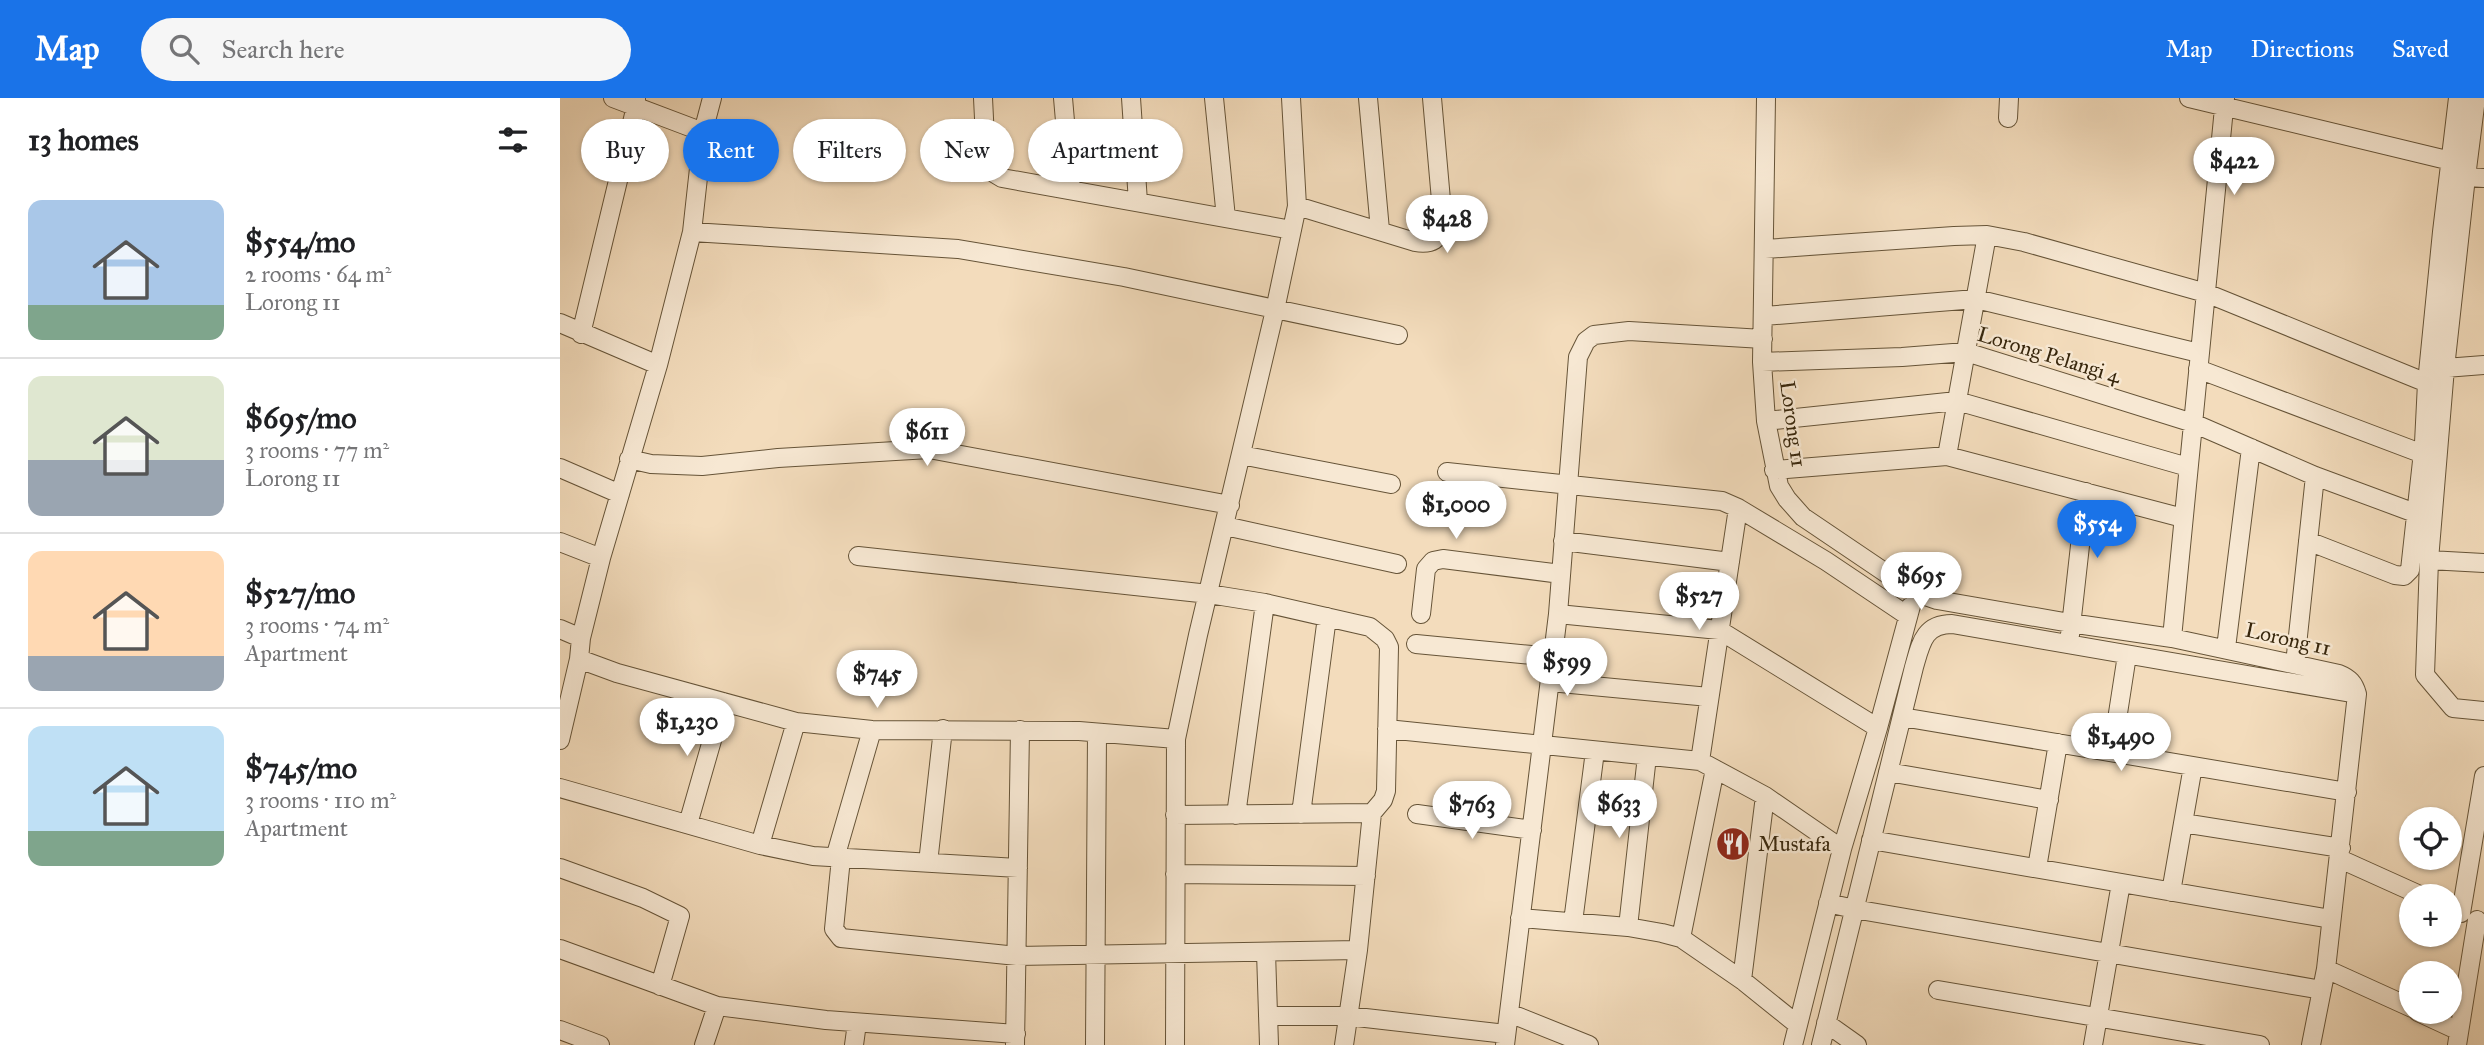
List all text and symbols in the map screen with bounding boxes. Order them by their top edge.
search box [141,18,631,81]
text: Map [35,29,99,69]
icon: search [165,30,203,68]
text: Search here [221,33,345,65]
text: Map [2166,34,2213,64]
text: Directions [2251,34,2354,64]
text: Saved [2392,34,2449,64]
chip: Buy [581,119,669,182]
chip: Rent [683,119,779,182]
chip: Filters [793,119,906,182]
chip: New [920,119,1014,182]
chip: Apartment [1028,119,1183,182]
icon: filters [494,121,532,159]
text: 13 homes [28,122,139,158]
pin: $422 [2193,138,2275,197]
text: $422 [2209,146,2259,174]
pin: $428 [1406,195,1488,255]
text: $428 [1422,204,1472,232]
text: $554/mo [245,224,355,260]
icon: home [84,228,168,312]
text: 2 rooms · 64 m² [245,260,391,288]
text: Lorong 11 [245,288,340,316]
street label: Lorong Pelangi 4 [1974,321,2125,389]
street label: Lorong 11 [1774,379,1812,469]
text: $695/mo [245,400,357,436]
icon: home [84,404,168,488]
pin: $611 [886,408,968,468]
text: $611 [905,417,949,445]
text: 3 rooms · 77 m² [245,436,389,464]
text: Lorong 11 [245,464,340,492]
pin: $1,000 [1399,482,1513,541]
text: $1,000 [1422,490,1491,518]
pin: $554 [2056,500,2138,560]
text: $554 [2073,509,2121,537]
pin: $695 [1880,552,1962,612]
text: $695 [1897,561,1945,589]
pin: $527 [1658,573,1740,632]
text: $527/mo [245,575,355,611]
icon: home [84,579,168,663]
text: $527 [1675,581,1723,609]
text: 3 rooms · 74 m² [245,611,389,639]
street label: Lorong 11 [2243,617,2333,661]
pin: $599 [1526,638,1608,698]
text: Apartment [245,639,348,667]
text: $599 [1542,647,1592,675]
pin: $745 [836,650,918,710]
text: $745 [852,659,902,687]
pin: $1,230 [630,698,744,758]
text: $1,230 [656,707,718,735]
pin: $1,490 [2064,714,2178,773]
text: $1,490 [2087,722,2155,750]
text: $745/mo [245,750,357,786]
icon: home [84,754,168,838]
pin: $633 [1578,780,1660,840]
pin: $763 [1431,782,1513,841]
text: 3 rooms · 110 m² [245,786,396,814]
text: $633 [1597,789,1641,817]
text: $763 [1449,790,1496,818]
map controls [2399,807,2462,1024]
button: locate [2399,807,2462,870]
text: Apartment [245,814,348,842]
restaurant icon: Mustafa [1714,825,1752,863]
place label: Mustafa [1758,831,1831,857]
button: + [2399,884,2462,947]
button: − [2399,961,2462,1024]

